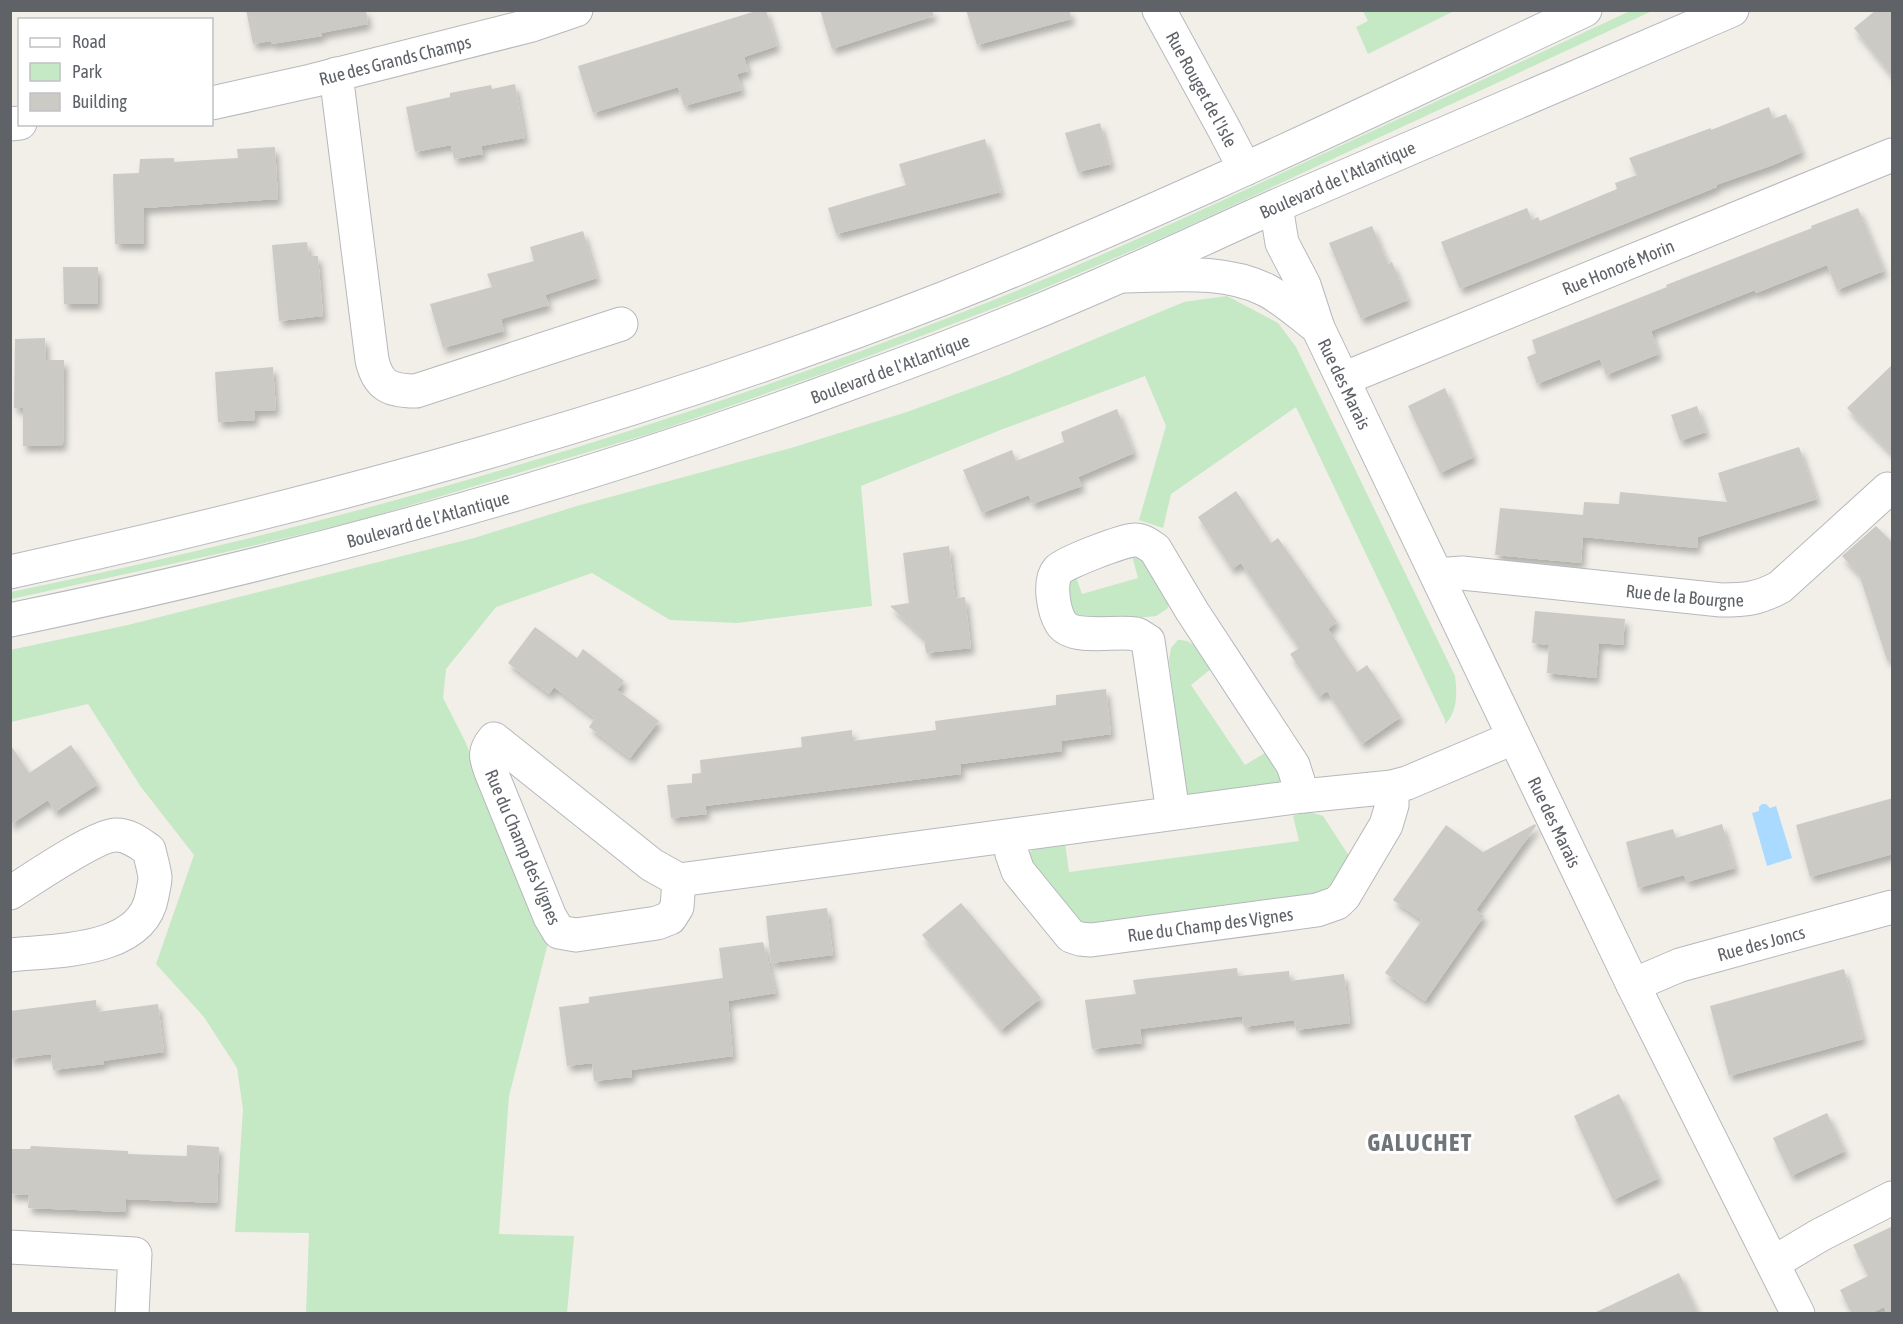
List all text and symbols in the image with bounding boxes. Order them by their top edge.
legend [18,18,213,126]
street label: Rue Rouget de l'Isle [1162,28,1242,150]
street label: Rue des Grands Champs [317,30,473,89]
text: Road [72,31,106,52]
text: Park [72,61,102,82]
text: Building [72,91,127,112]
street label: Boulevard de l'Atlantique [1256,136,1418,222]
street label: Rue Honoré Morin [1559,235,1677,299]
street label: Boulevard de l'Atlantique [808,329,972,407]
street label: Rue des Marais [1314,335,1375,433]
street label: Boulevard de l'Atlantique [344,486,512,551]
street label: Rue de la Bourgne [1625,580,1745,611]
street label: Rue du Champ des Vignes [481,766,565,928]
street label: Rue des Marais [1524,773,1586,871]
street label: Rue du Champ des Vignes [1126,903,1294,946]
street label: Rue des Joncs [1715,921,1807,965]
district label: GALUCHET [1367,1129,1473,1156]

